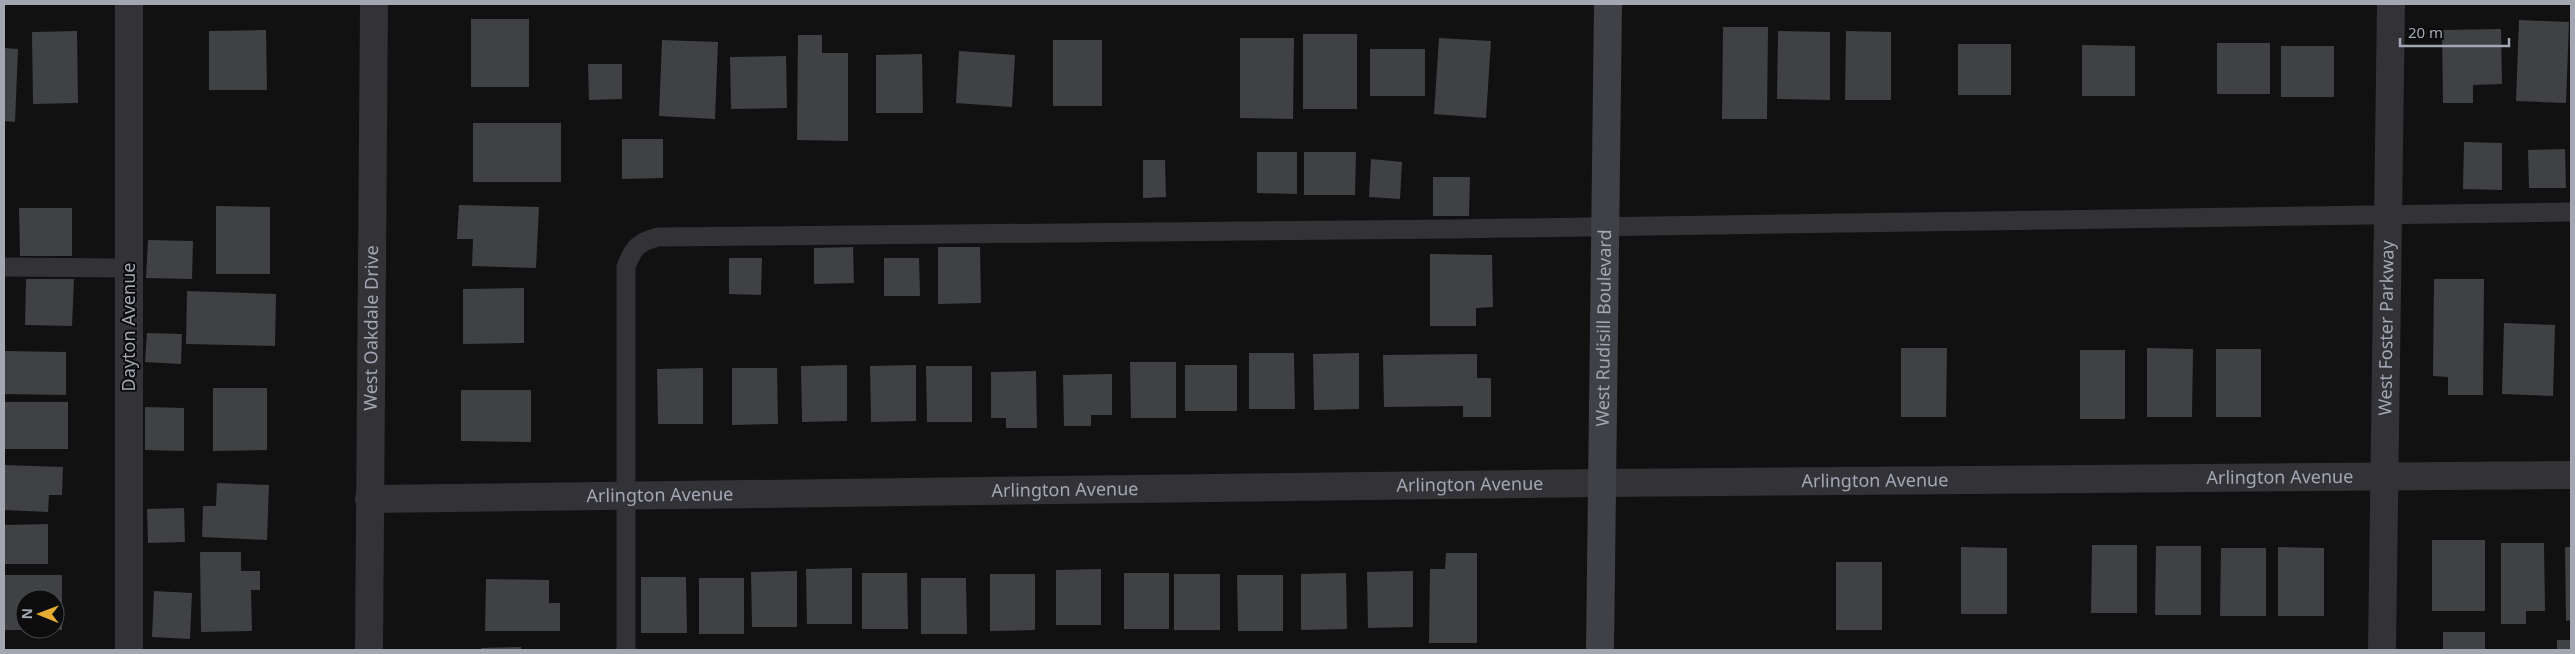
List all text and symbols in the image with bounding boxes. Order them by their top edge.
scale bar [2400,15,2509,47]
text: 20 m [2408,22,2443,42]
street label: West Rudisill Boulevard [1590,229,1616,427]
street label: West Foster Parkway [2372,239,2399,416]
street label: West Oakdale Drive [358,245,383,411]
street label: Dayton Avenue [116,263,140,391]
street label: Arlington Avenue [2206,464,2353,489]
street label: Arlington Avenue [1801,467,1948,492]
street label: Arlington Avenue [1396,471,1543,497]
street label: Arlington Avenue [991,476,1139,502]
street label: Arlington Avenue [586,481,734,507]
north arrow [15,589,65,639]
text: N [17,608,36,620]

